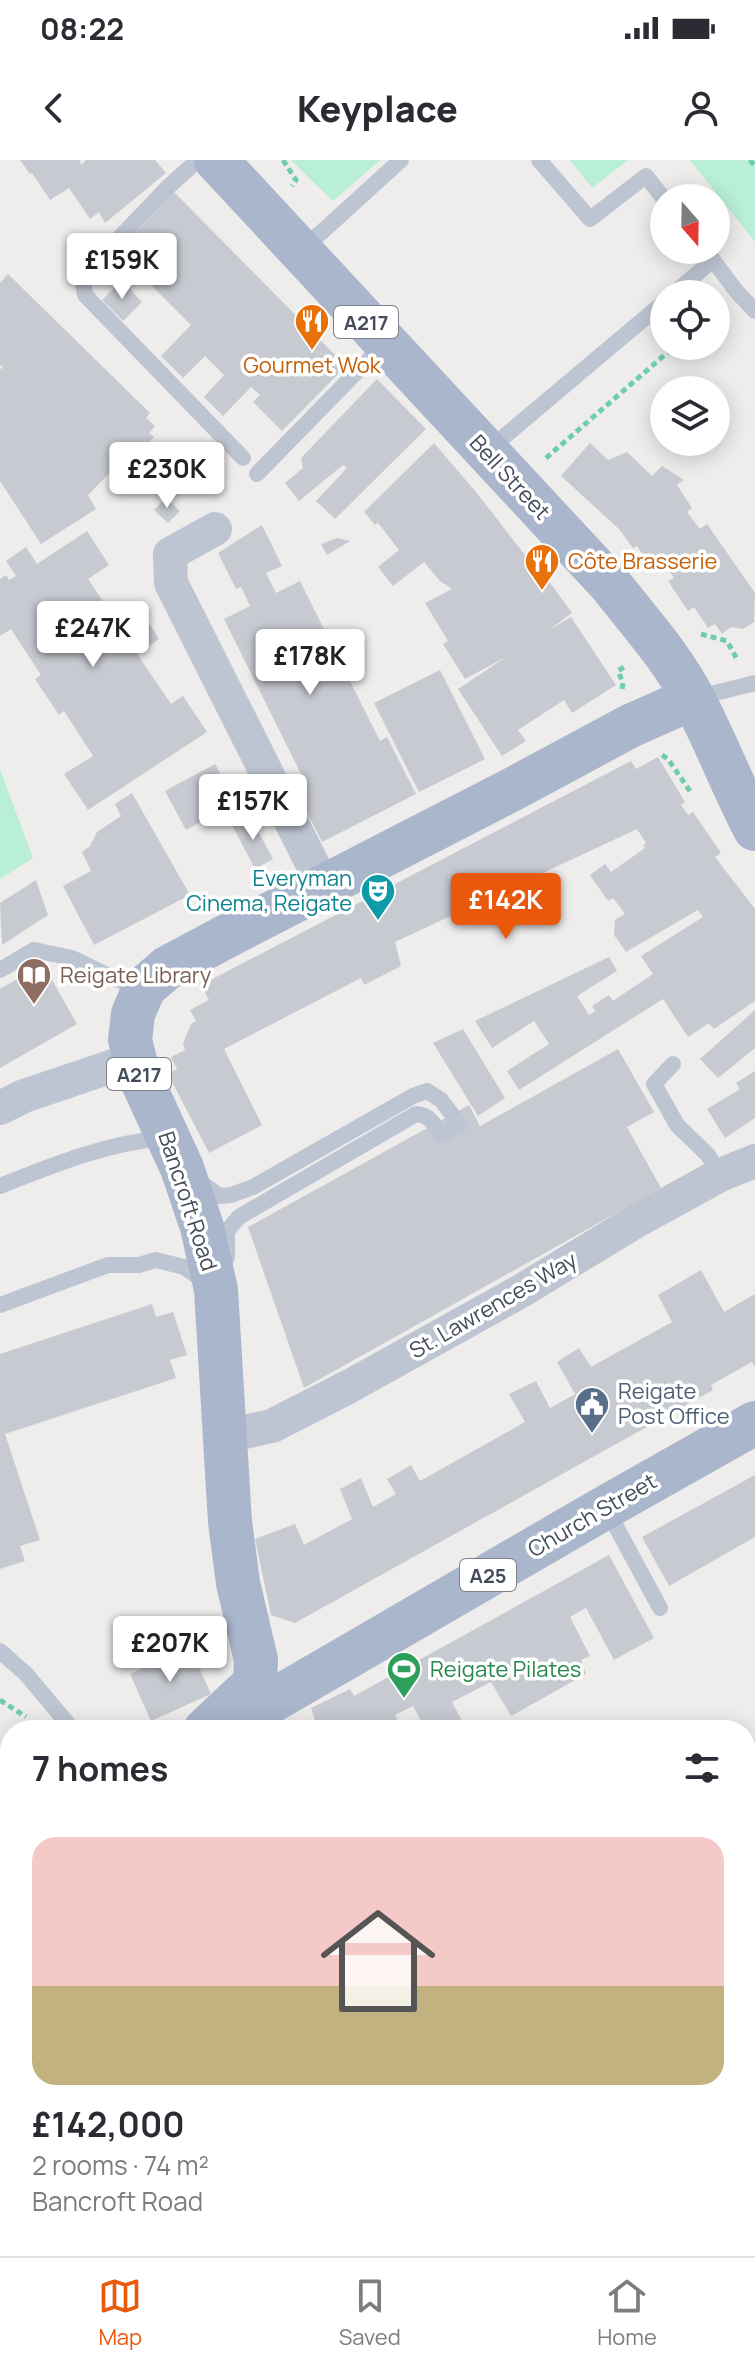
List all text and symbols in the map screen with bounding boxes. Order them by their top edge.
text: 08:22 [40,8,124,49]
text: Keyplace [297,84,458,133]
icon: back [32,86,76,130]
icon: person [679,86,723,130]
north arrow [650,184,730,264]
map controls [650,184,730,456]
pin: £159K [66,233,178,301]
text: £159K [85,241,159,277]
button: locate [650,280,730,360]
restaurant icon: Gourmet Wok [293,302,331,352]
road number: A217 [334,306,398,338]
place label: Gourmet Wok [243,350,382,380]
button: layers [650,376,730,456]
street label: Bell Street [463,428,557,526]
pin: £230K [111,442,223,510]
text: £230K [127,450,207,486]
restaurant icon: Côte Brasserie [523,542,561,592]
place label: Côte Brasserie [568,546,718,576]
pin: £247K [37,601,149,669]
text: £247K [55,609,131,645]
pin: £178K [254,629,366,697]
text: £178K [274,637,346,673]
pin: £157K [197,774,309,842]
text: £157K [217,782,289,818]
place label: Everyman Cinema, Reigate [186,863,352,918]
theatre icon: Everyman Cinema, Reigate [359,872,397,922]
pin: £142K [450,873,562,941]
text: £142K [469,881,543,917]
library icon: Reigate Library [15,956,53,1006]
place label: Reigate Library [60,960,212,990]
road number: A217 [107,1058,171,1090]
street label: Bancroft Road [151,1128,225,1274]
street label: St. Lawrences Way [404,1245,583,1365]
place label: Reigate Post Office [618,1376,730,1431]
public building icon: Reigate Post Office [573,1385,611,1435]
street label: Church Street [522,1466,662,1564]
road number: A25 [460,1559,516,1591]
pin: £207K [114,1616,226,1684]
text: £207K [131,1624,209,1660]
sports icon: Reigate Pilates [385,1650,423,1700]
place label: Reigate Pilates [430,1654,581,1684]
text: 7 homes [32,1745,168,1791]
icon: filters [680,1746,724,1790]
icon: home [306,1889,450,2033]
text: £142,000 [32,2101,185,2147]
text: 2 rooms · 74 m² [32,2147,209,2183]
text: Bancroft Road [32,2183,203,2219]
tab: Map [98,2274,142,2352]
tab: Saved [339,2274,401,2352]
tab: Home [597,2274,657,2352]

